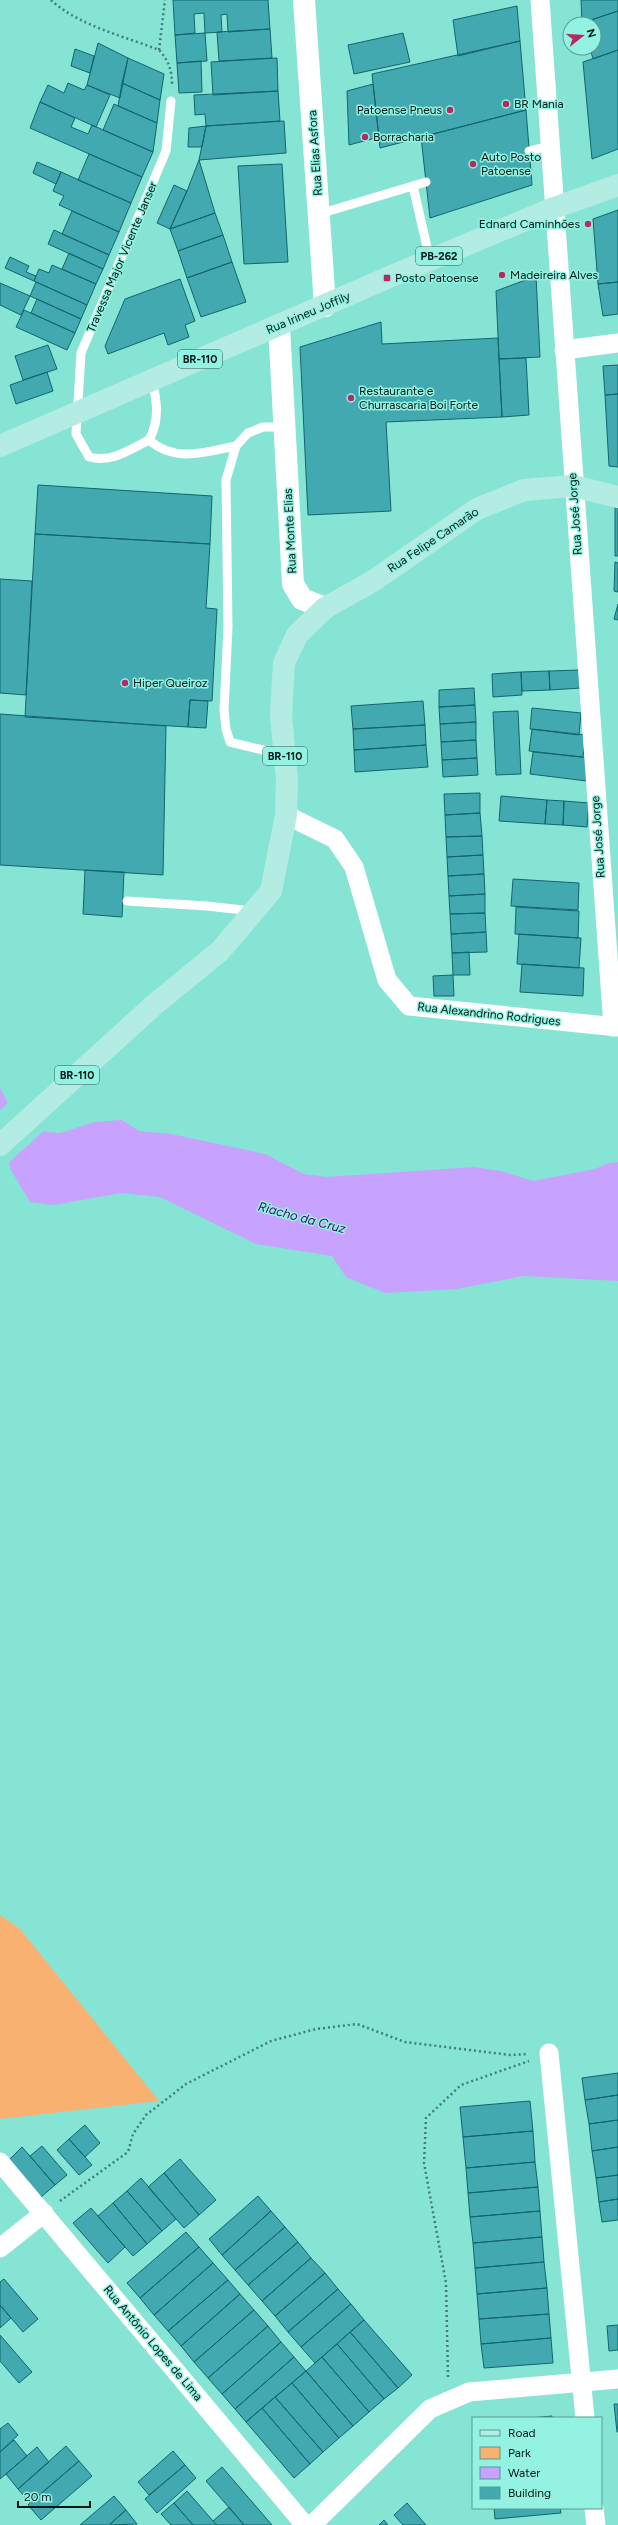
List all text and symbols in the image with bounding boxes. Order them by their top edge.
north arrow [562,16,602,56]
text: N [584,27,599,39]
place label: BR Mania [514,97,564,111]
marker: BR Mania [501,99,511,109]
place label: Patoense Pneus [357,103,442,117]
marker: Patoense Pneus [445,105,455,115]
street label: Rua Elias Asfora [305,110,325,196]
place label: Borracharia [373,130,434,144]
marker: Borracharia [360,132,370,142]
place label: Auto Posto Patoense [481,150,541,178]
marker: Auto Posto Patoense [468,159,478,169]
street label: Travessa Major Vicente Janser [84,179,160,335]
place label: Ednard Caminhões [479,217,580,231]
marker: Ednard Caminhões [583,219,593,229]
road number: PB-262 [416,247,462,265]
place label: Madeireira Alves [510,268,599,282]
marker: Madeireira Alves [497,270,507,280]
place label: Posto Patoense [395,271,479,285]
marker: Posto Patoense [382,273,392,283]
street label: Rua Irineu Joffily [264,289,353,337]
road number: BR-110 [178,350,222,368]
place label: Restaurante e Churrascaria Boi Forte [359,384,478,412]
marker: Restaurante e Churrascaria Boi Forte [346,393,356,403]
street label: Rua José Jorge [565,472,585,556]
street label: Rua Monte Elias [281,488,299,574]
street label: Rua Felipe Camarão [385,504,481,576]
place label: Hiper Queiroz [133,676,208,690]
marker: Hiper Queiroz [120,678,130,688]
road number: BR-110 [263,747,307,765]
street label: Rua José Jorge [588,795,608,879]
street label: Rua Alexandrino Rodrigues [417,1000,562,1029]
road number: BR-110 [55,1066,99,1084]
water label: Riacho da Cruz [257,1199,348,1237]
street label: Rua Antônio Lopes de Lima [101,2282,205,2404]
legend [472,2417,602,2509]
text: Road [508,2426,536,2440]
text: Park [508,2446,531,2460]
text: Water [508,2466,540,2480]
scale bar [18,2483,90,2509]
text: Building [508,2486,551,2500]
text: 20 m [24,2490,52,2504]

